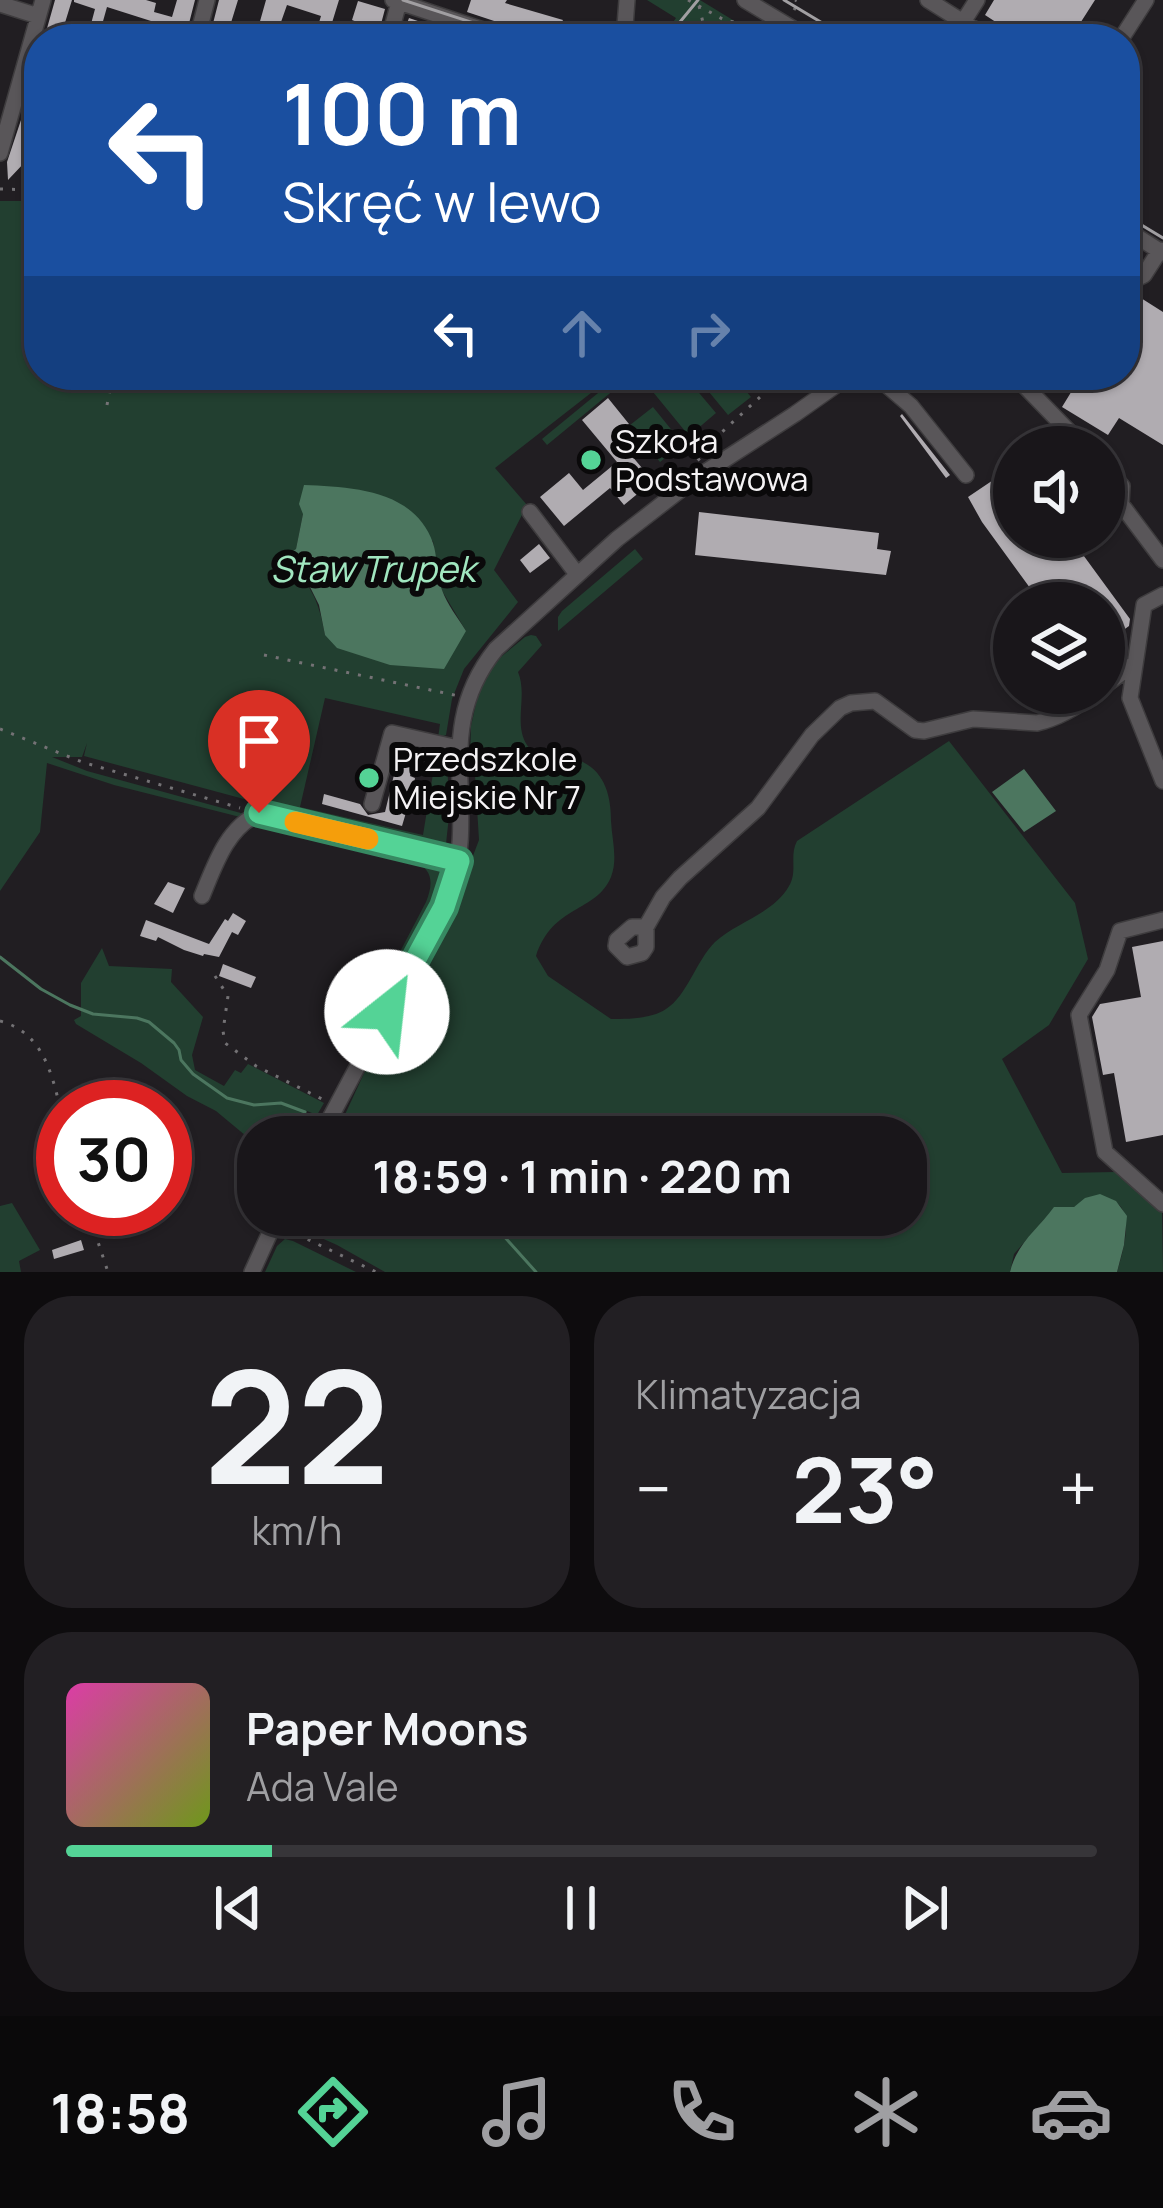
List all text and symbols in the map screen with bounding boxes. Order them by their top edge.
text: 100 m [282,55,522,170]
icon: left [84,72,240,228]
text: Skręć w lewo [282,164,601,238]
icon: left [423,300,489,366]
icon: ahead [549,300,615,366]
icon: right [675,300,741,366]
place label: Szkoła Podstawowa [615,418,808,501]
map controls [993,426,1125,714]
button: sound [993,426,1125,558]
marker: Szkoła Podstawowa [578,447,604,473]
water label: Staw Trupek [271,544,481,593]
button: layers [993,582,1125,714]
pin [208,690,310,813]
icon: arrive [226,708,292,774]
place label: Przedszkole Miejskie Nr 7 [393,736,581,819]
marker: Przedszkole Miejskie Nr 7 [356,765,382,791]
position arrow [324,949,450,1075]
speed limit sign: 30 [36,1080,192,1236]
text: 18:59 · 1 min · 220 m [372,1145,792,1207]
text: 22 [204,1318,390,1531]
text: Klimatyzacja [636,1367,861,1421]
text: 23° [792,1427,938,1550]
text: − [636,1443,671,1533]
text: + [1059,1443,1097,1533]
text: km/h [251,1503,342,1557]
text: Paper Moons [246,1697,528,1759]
text: Ada Vale [246,1759,399,1813]
icon: previous [205,1875,271,1941]
icon: pause [548,1875,614,1941]
icon: next [892,1875,958,1941]
icon: directions [291,2070,375,2154]
icon: music [475,2070,559,2154]
icon: phone [660,2070,744,2154]
icon: climate [844,2070,928,2154]
icon: car [1029,2070,1113,2154]
text: 18:58 [50,2075,190,2149]

